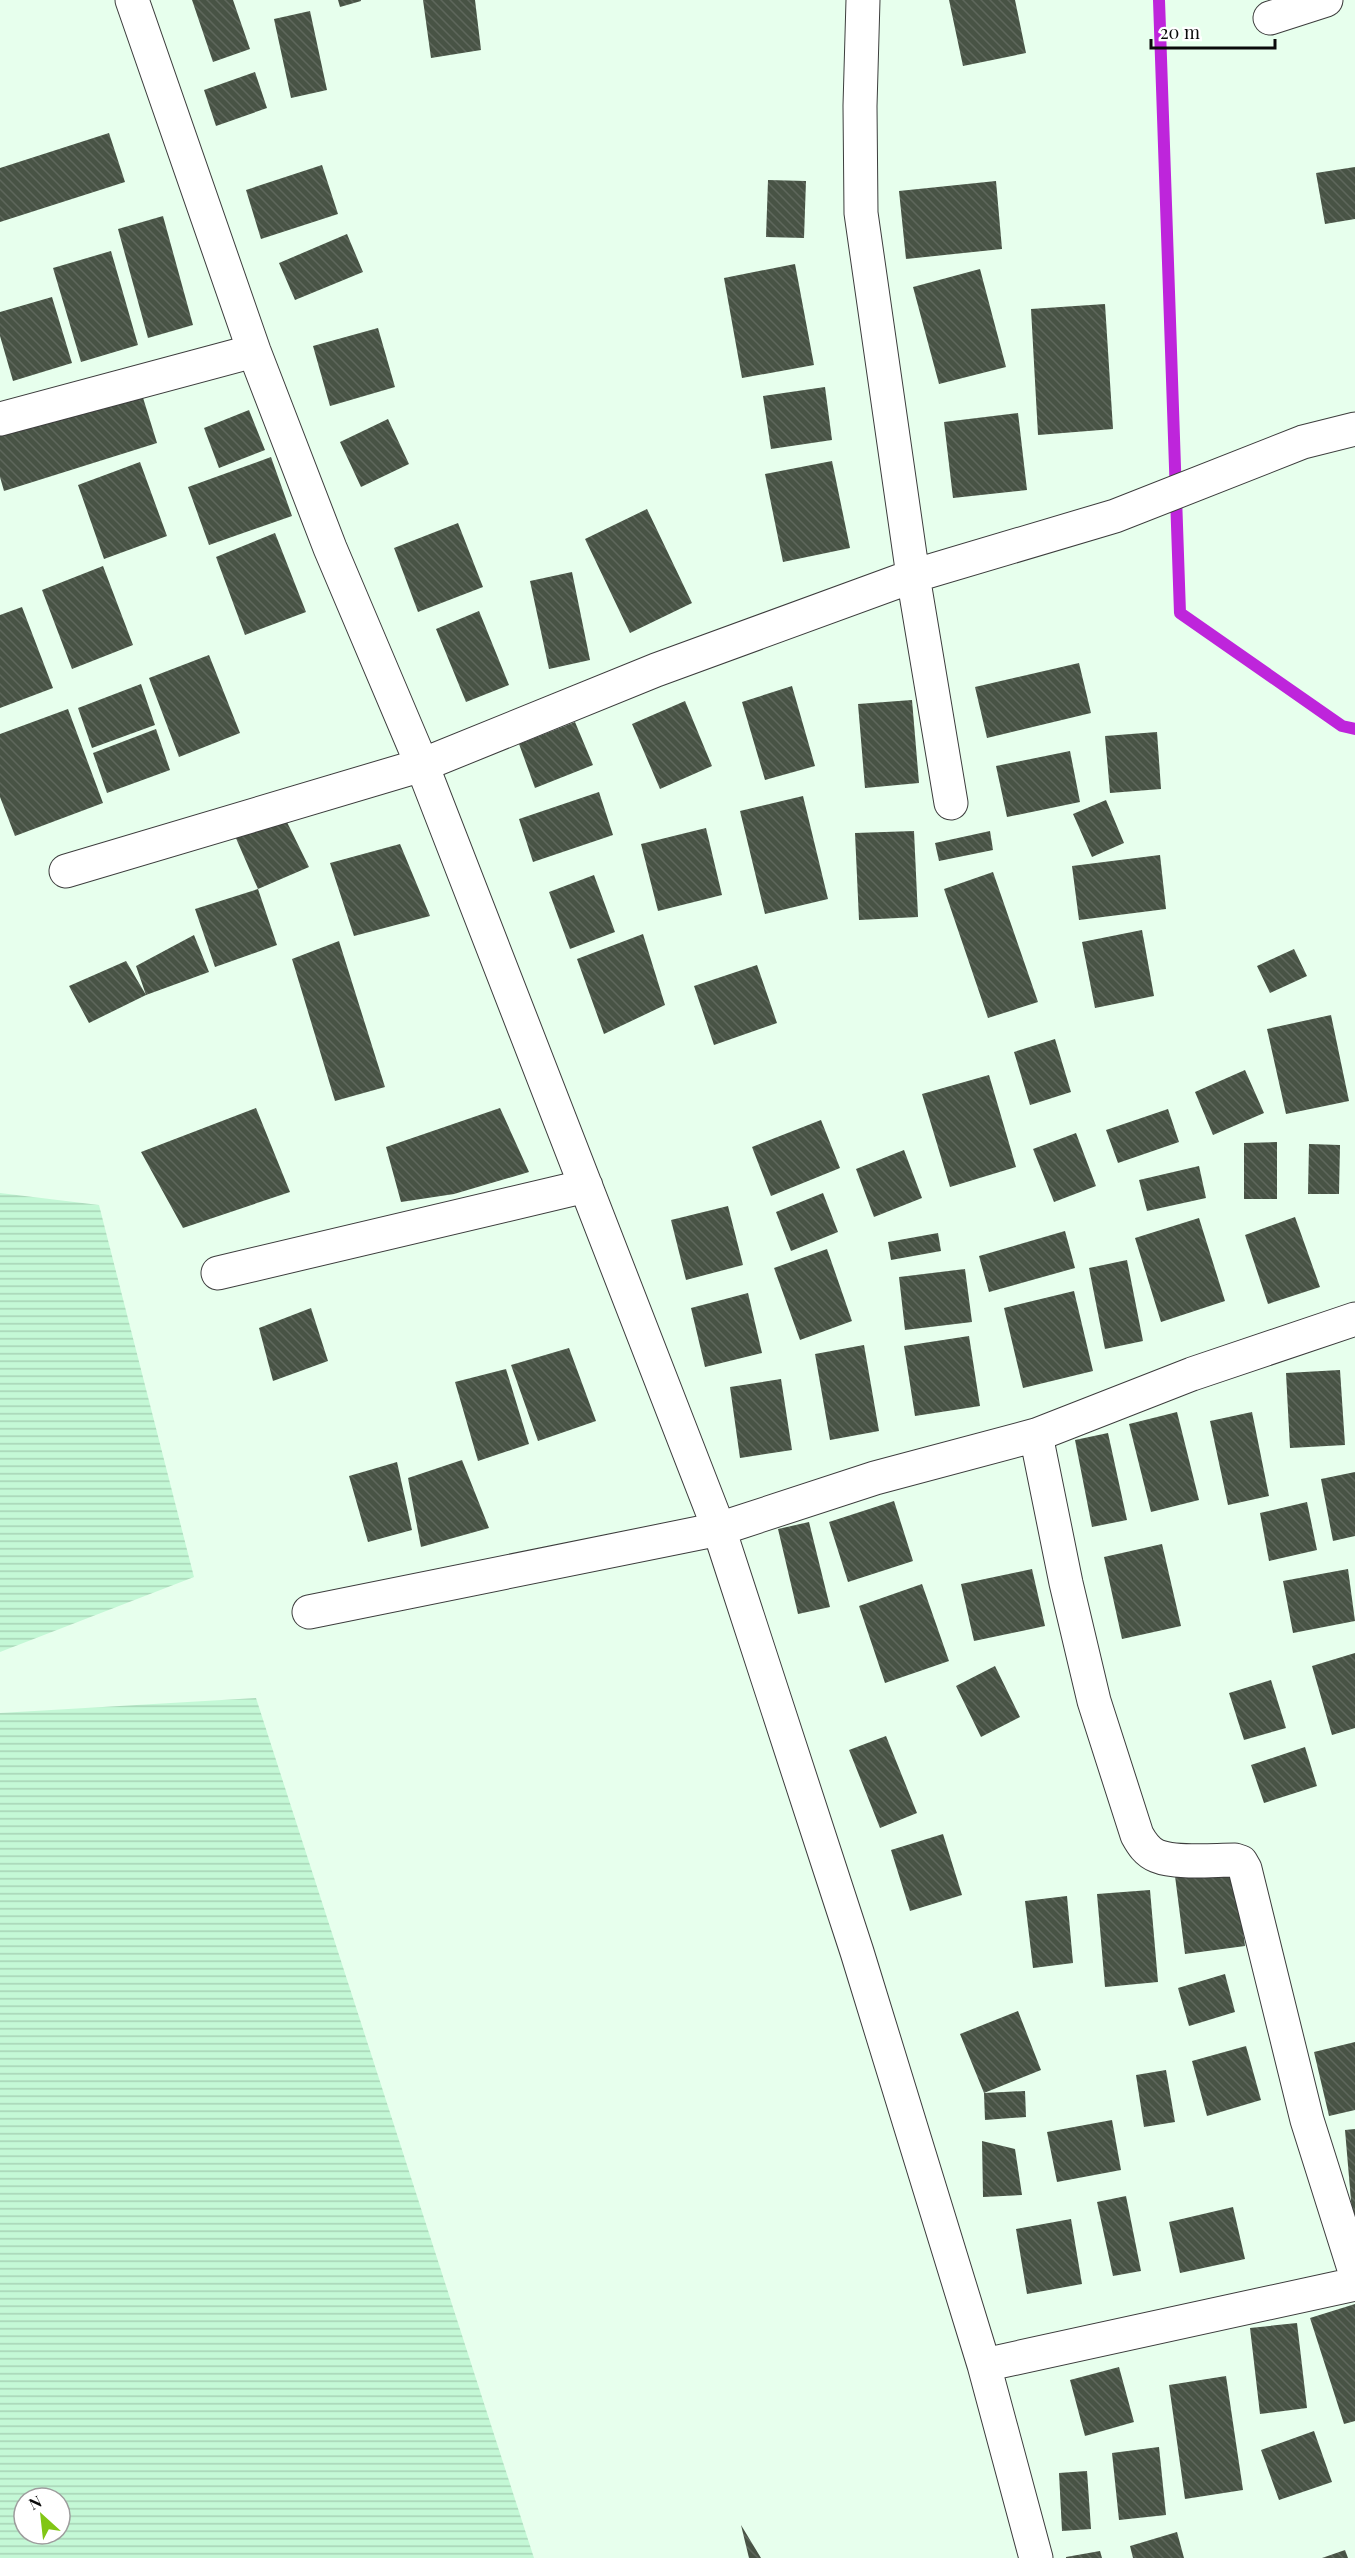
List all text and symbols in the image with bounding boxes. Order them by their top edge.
scale bar [1151,12,1276,50]
text: 20 m [1160,20,1200,44]
north arrow [12,2486,72,2546]
text: N [25,2490,45,2514]

